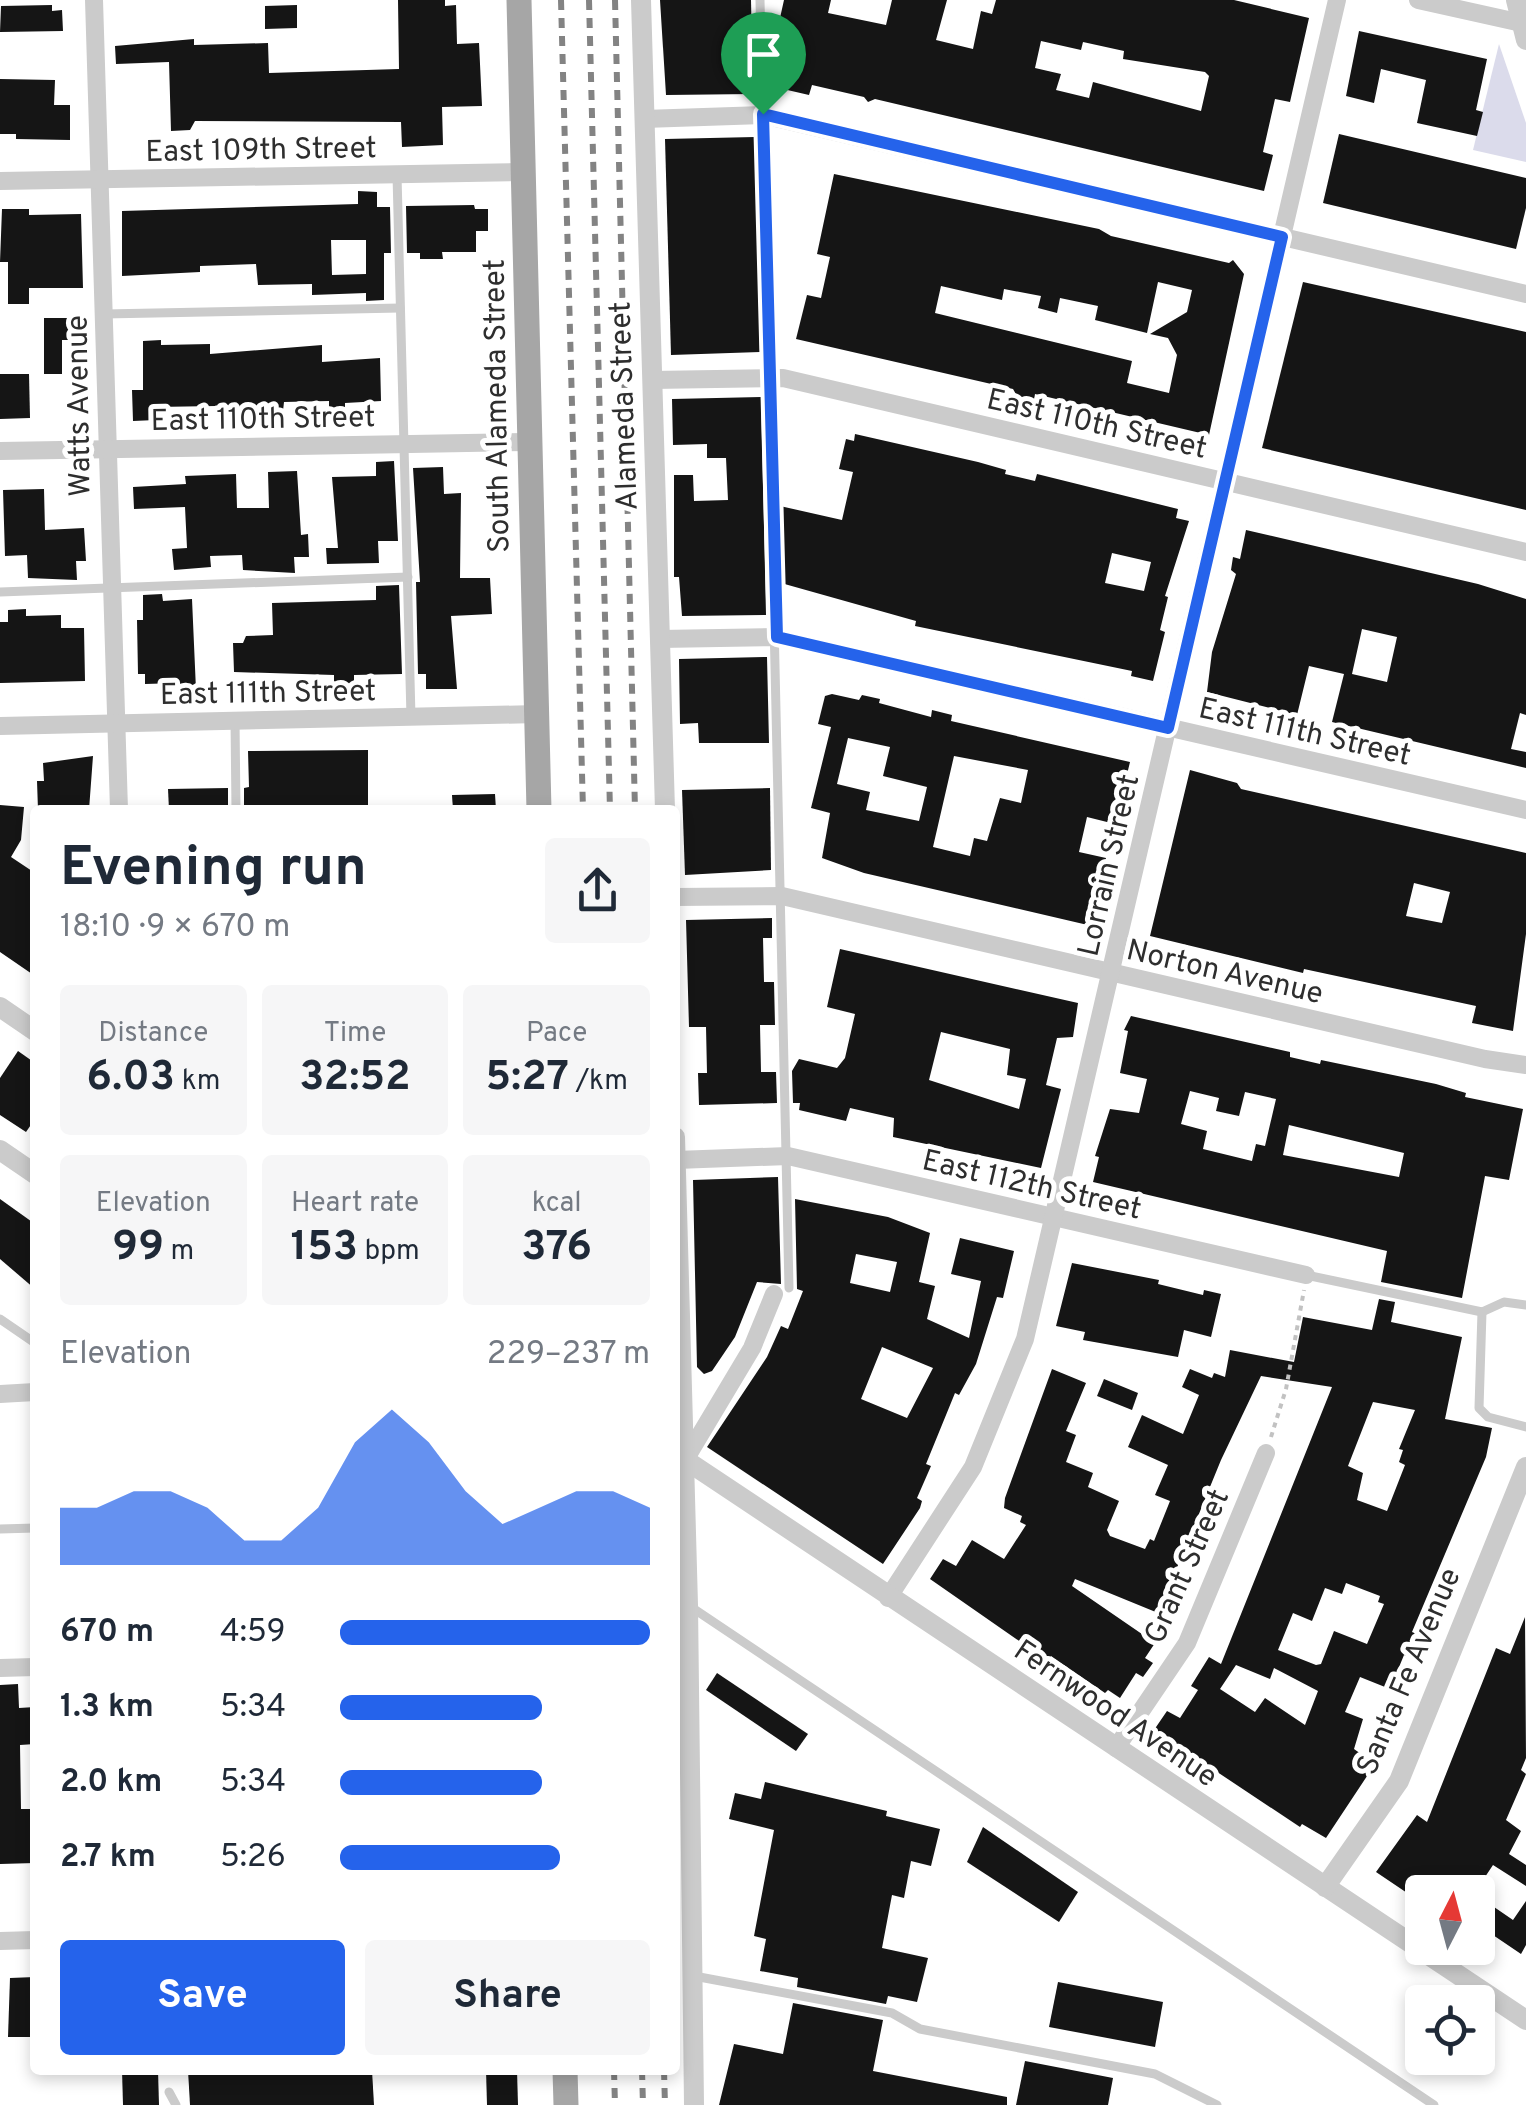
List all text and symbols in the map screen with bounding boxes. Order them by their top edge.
pin [721,12,806,115]
icon: arrive [736,27,791,82]
street label: East 109th Street [145,131,377,172]
street label: South Alameda Street [477,259,520,553]
street label: Alameda Street [603,301,648,511]
street label: Watts Avenue [60,315,101,497]
street label: East 110th Street [983,382,1210,469]
street label: East 110th Street [150,400,376,441]
street label: East 111th Street [159,674,377,715]
street label: East 111th Street [1195,691,1414,776]
street label: Lorrain Street [1072,771,1149,960]
text: Evening run [60,835,367,905]
button: share [545,838,650,943]
text: 18:10 · 9 × 670 m [60,908,290,948]
street label: Norton Avenue [1123,933,1326,1014]
text: Distance [98,1016,208,1052]
text: Time [324,1016,386,1052]
text: Pace [526,1016,587,1052]
text: 6.03 [86,1052,175,1105]
text: 32:52 [299,1052,411,1105]
text: 5:27 [485,1052,569,1105]
text: km [175,1064,220,1100]
text: /km [569,1064,628,1100]
street label: East 112th Street [918,1143,1145,1230]
text: Elevation [96,1186,211,1222]
text: Heart rate [291,1186,419,1222]
text: kcal [532,1186,582,1222]
text: 99 [112,1222,164,1275]
text: 153 [290,1222,358,1275]
text: 376 [521,1222,592,1275]
text: m [164,1234,194,1270]
text: bpm [358,1234,420,1270]
text: Elevation [60,1335,192,1375]
text: 229–237 m [487,1335,650,1375]
street label: Grant Street [1138,1484,1239,1650]
street label: Santa Fe Avenue [1350,1563,1471,1781]
text: 670 m [60,1613,154,1653]
text: 4:59 [220,1613,286,1653]
street label: Fernwood Avenue [1006,1633,1223,1797]
text: 1.3 km [60,1688,154,1728]
text: 5:34 [220,1688,286,1728]
text: 2.0 km [60,1763,162,1803]
text: 5:34 [220,1763,286,1803]
text: 2.7 km [60,1838,156,1878]
text: 5:26 [220,1838,286,1878]
north arrow [1405,1875,1495,1965]
map controls [1405,1875,1495,2075]
button: Save [60,1940,345,2055]
button: Share [365,1940,650,2055]
button: locate [1405,1985,1495,2075]

